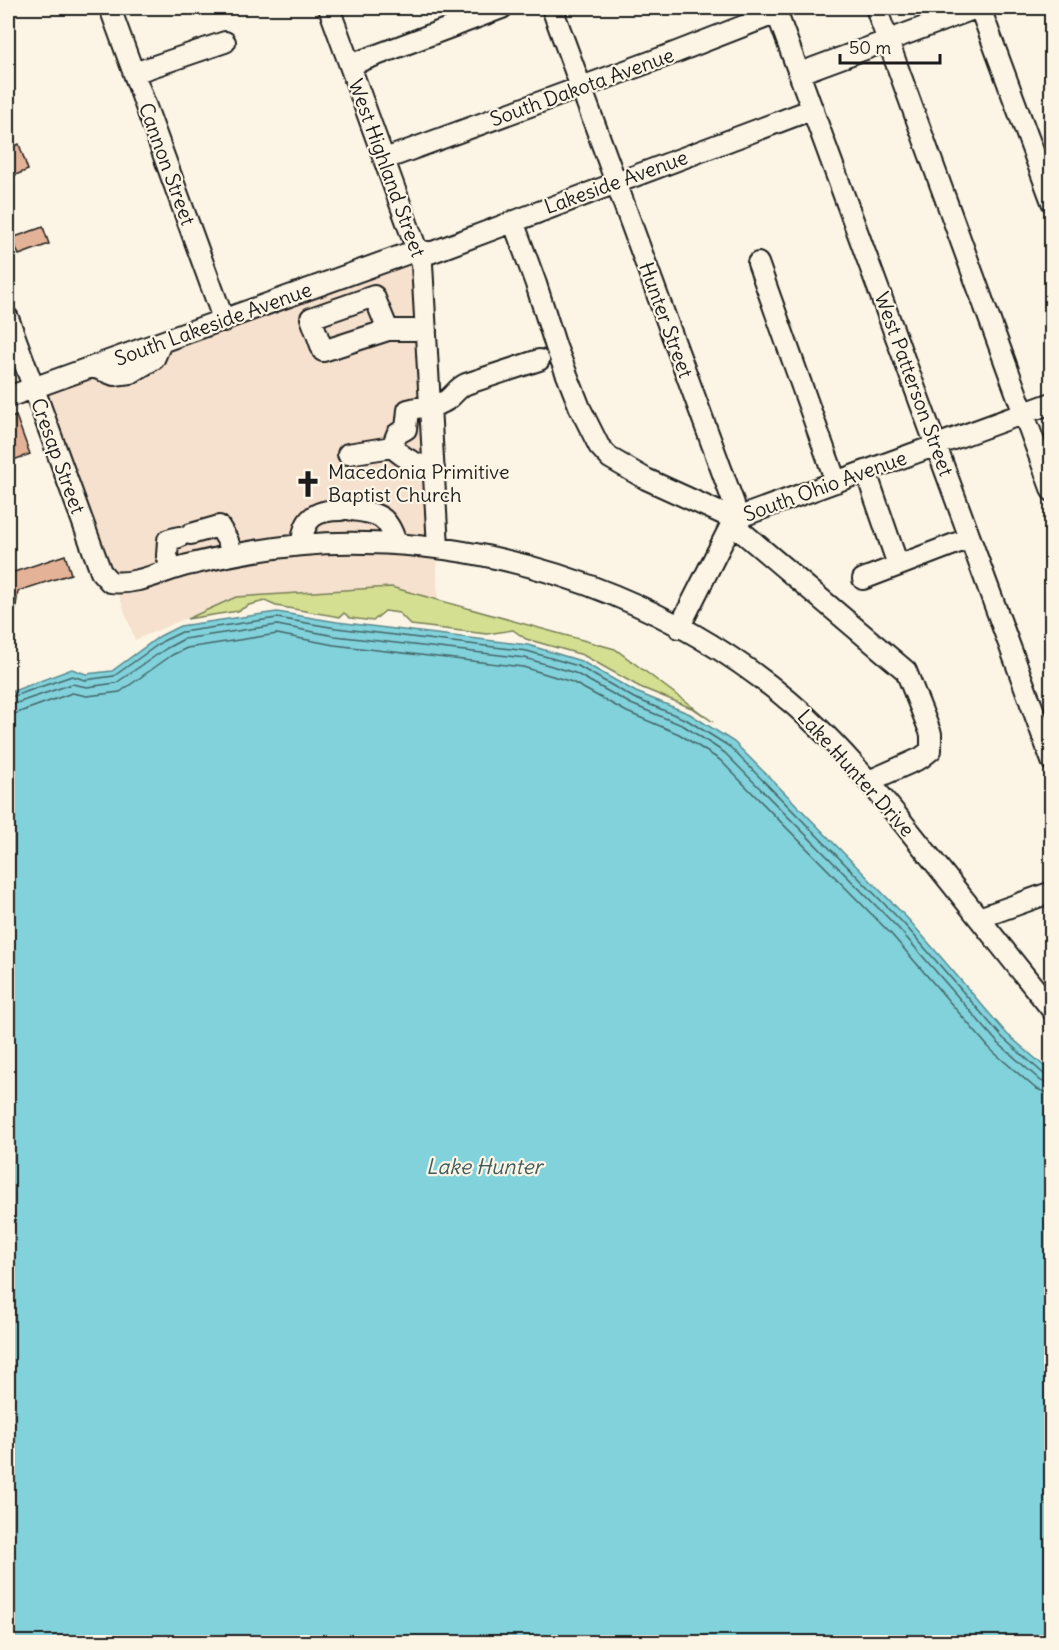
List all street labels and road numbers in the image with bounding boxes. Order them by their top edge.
street label: South Dakota Avenue [486,42,677,131]
street label: West Highland Street [344,75,431,261]
street label: Cannon Street [134,99,201,229]
street label: Lakeside Avenue [541,144,691,219]
street label: Hunter Street [634,259,699,381]
street label: South Lakeside Avenue [111,276,315,371]
street label: West Patterson Street [870,288,959,480]
street label: Cresap Street [26,394,91,517]
street label: South Ohio Avenue [740,444,910,527]
street label: Lake Hunter Drive [793,704,920,841]

